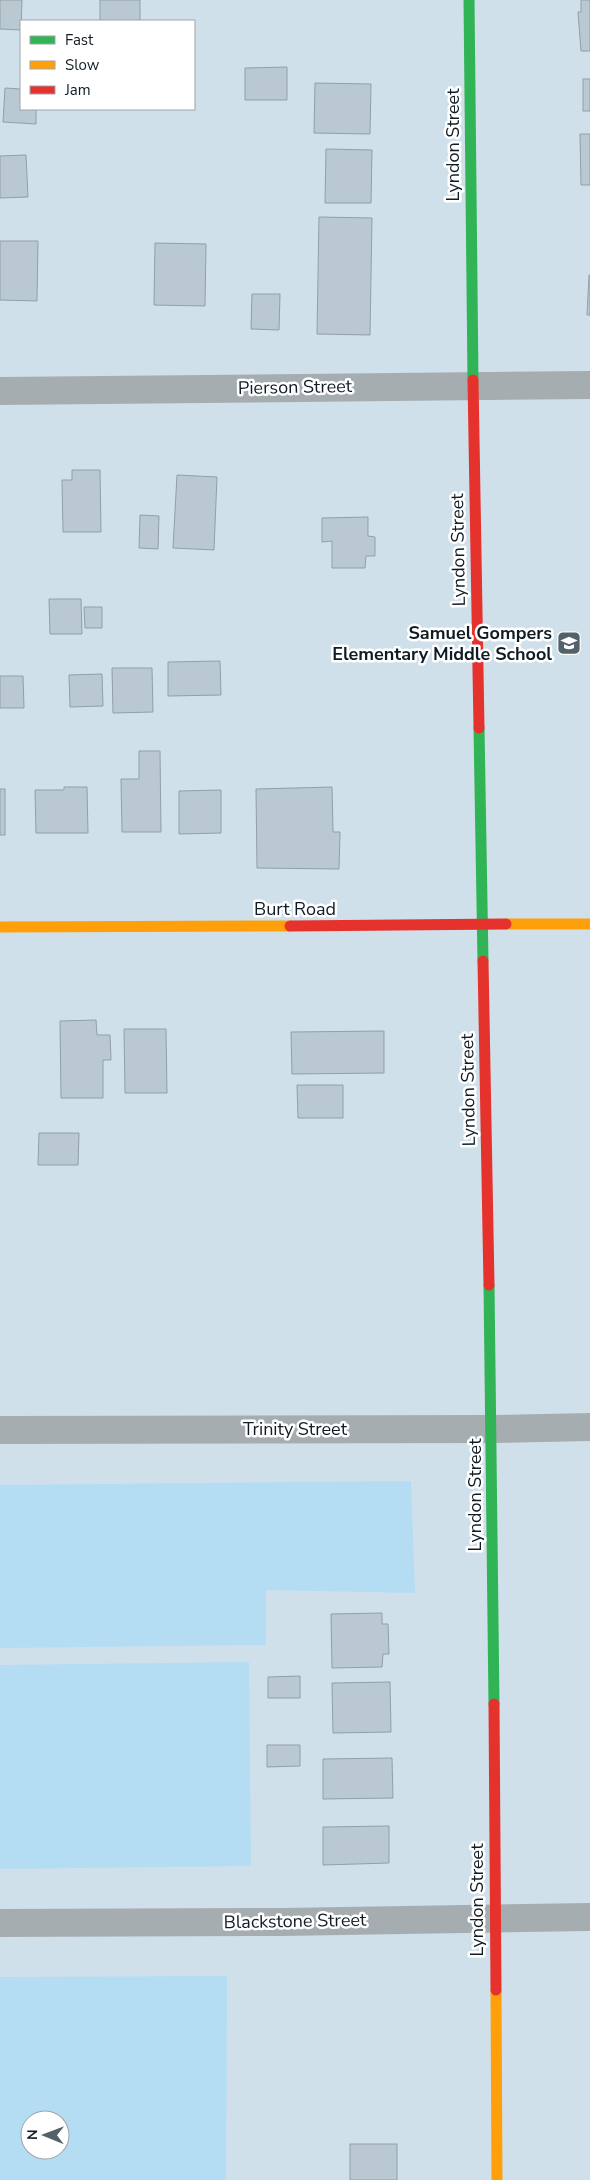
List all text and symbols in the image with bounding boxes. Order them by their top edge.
legend [20,20,195,110]
text: Fast [65,30,94,50]
text: Slow [65,55,100,75]
text: Jam [64,80,91,100]
street label: Lyndon Street [441,88,465,201]
street label: Pierson Street [238,374,353,400]
street label: Lyndon Street [445,493,471,607]
place label: Samuel Gompers Elementary Middle School [332,621,552,666]
school or university icon: Samuel Gompers Elementary Middle School [556,630,582,656]
street label: Burt Road [254,897,336,921]
street label: Lyndon Street [455,1033,481,1147]
street label: Trinity Street [243,1417,348,1441]
street label: Lyndon Street [463,1438,487,1551]
street label: Lyndon Street [465,1843,489,1956]
street label: Blackstone Street [224,1908,367,1934]
north arrow [20,2110,70,2160]
text: N [23,2129,42,2140]

